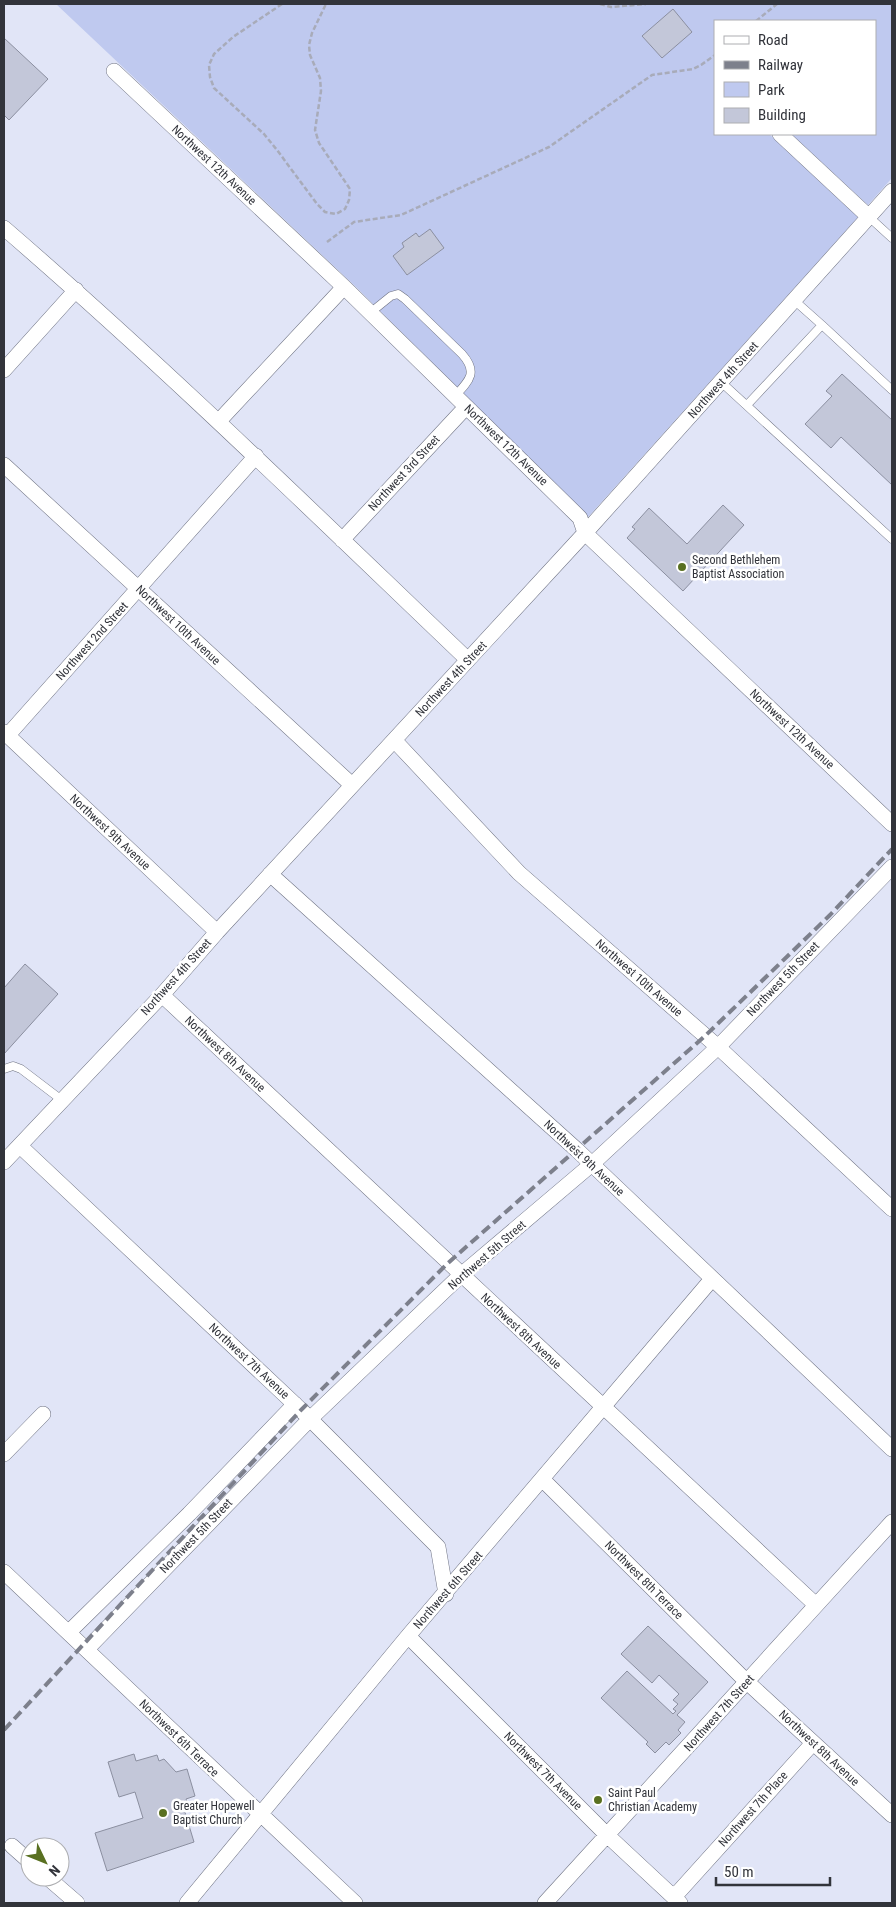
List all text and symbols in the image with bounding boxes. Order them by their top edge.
legend [714,20,876,135]
text: Road [758,31,788,49]
text: Railway [758,56,803,74]
text: Park [758,81,785,99]
text: Building [758,106,806,124]
street label: Northwest 12th Avenue [169,122,259,208]
street label: Northwest 4th Street [685,339,761,421]
street label: Northwest 12th Avenue [461,402,551,489]
street label: Northwest 3rd Street [365,432,443,514]
place label: Second Bethlehem Baptist Association [692,553,785,581]
marker: Second Bethlehem Baptist Association [676,561,688,573]
street label: Northwest 10th Avenue [133,582,223,668]
street label: Northwest 2nd Street [53,599,131,683]
street label: Northwest 4th Street [412,638,490,720]
street label: Northwest 12th Avenue [747,686,837,772]
street label: Northwest 9th Avenue [67,791,153,873]
street label: Northwest 4th Street [138,936,214,1018]
street label: Northwest 10th Avenue [593,936,686,1020]
street label: Northwest 5th Street [744,939,822,1019]
street label: Northwest 8th Avenue [182,1013,268,1095]
street label: Northwest 9th Avenue [541,1117,627,1199]
street label: Northwest 5th Street [445,1217,529,1292]
street label: Northwest 8th Avenue [478,1290,564,1372]
street label: Northwest 7th Avenue [206,1320,292,1402]
street label: Northwest 5th Street [157,1496,235,1576]
street label: Northwest 8th Terrace [602,1538,686,1622]
street label: Northwest 6th Street [411,1548,486,1632]
street label: Northwest 7th Street [681,1672,757,1754]
street label: Northwest 6th Terrace [136,1696,222,1780]
street label: Northwest 8th Avenue [776,1707,862,1789]
street label: Northwest 7th Avenue [501,1729,585,1813]
street label: Northwest 7th Place [716,1768,791,1849]
place label: Saint Paul Christian Academy [608,1786,697,1814]
marker: Saint Paul Christian Academy [592,1794,604,1806]
place label: Greater Hopewell Baptist Church [173,1799,255,1827]
marker: Greater Hopewell Baptist Church [157,1807,169,1819]
north arrow [20,1837,70,1887]
scale bar [716,1854,830,1886]
text: N [46,1862,63,1879]
text: 50 m [724,1863,754,1881]

